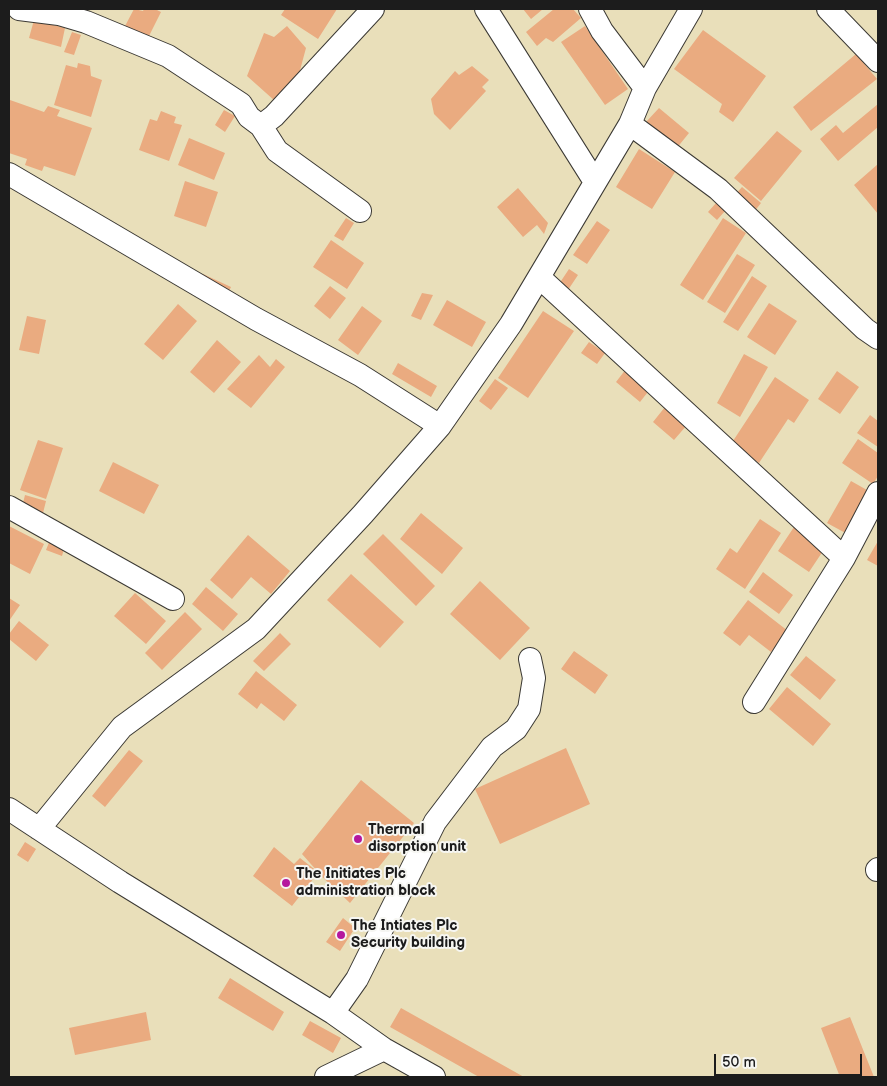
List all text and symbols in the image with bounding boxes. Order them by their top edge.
place label: Thermal disorption unit [368,821,466,856]
marker: Thermal disorption unit [352,833,364,845]
place label: The Initiates Plc administration block [296,865,435,900]
marker: The Initiates Plc administration block [280,877,292,889]
place label: The Intiates Plc Security building [351,917,465,952]
marker: The Intiates Plc Security building [335,929,347,941]
scale bar [717,1044,864,1076]
text: 50 m [722,1053,756,1072]

